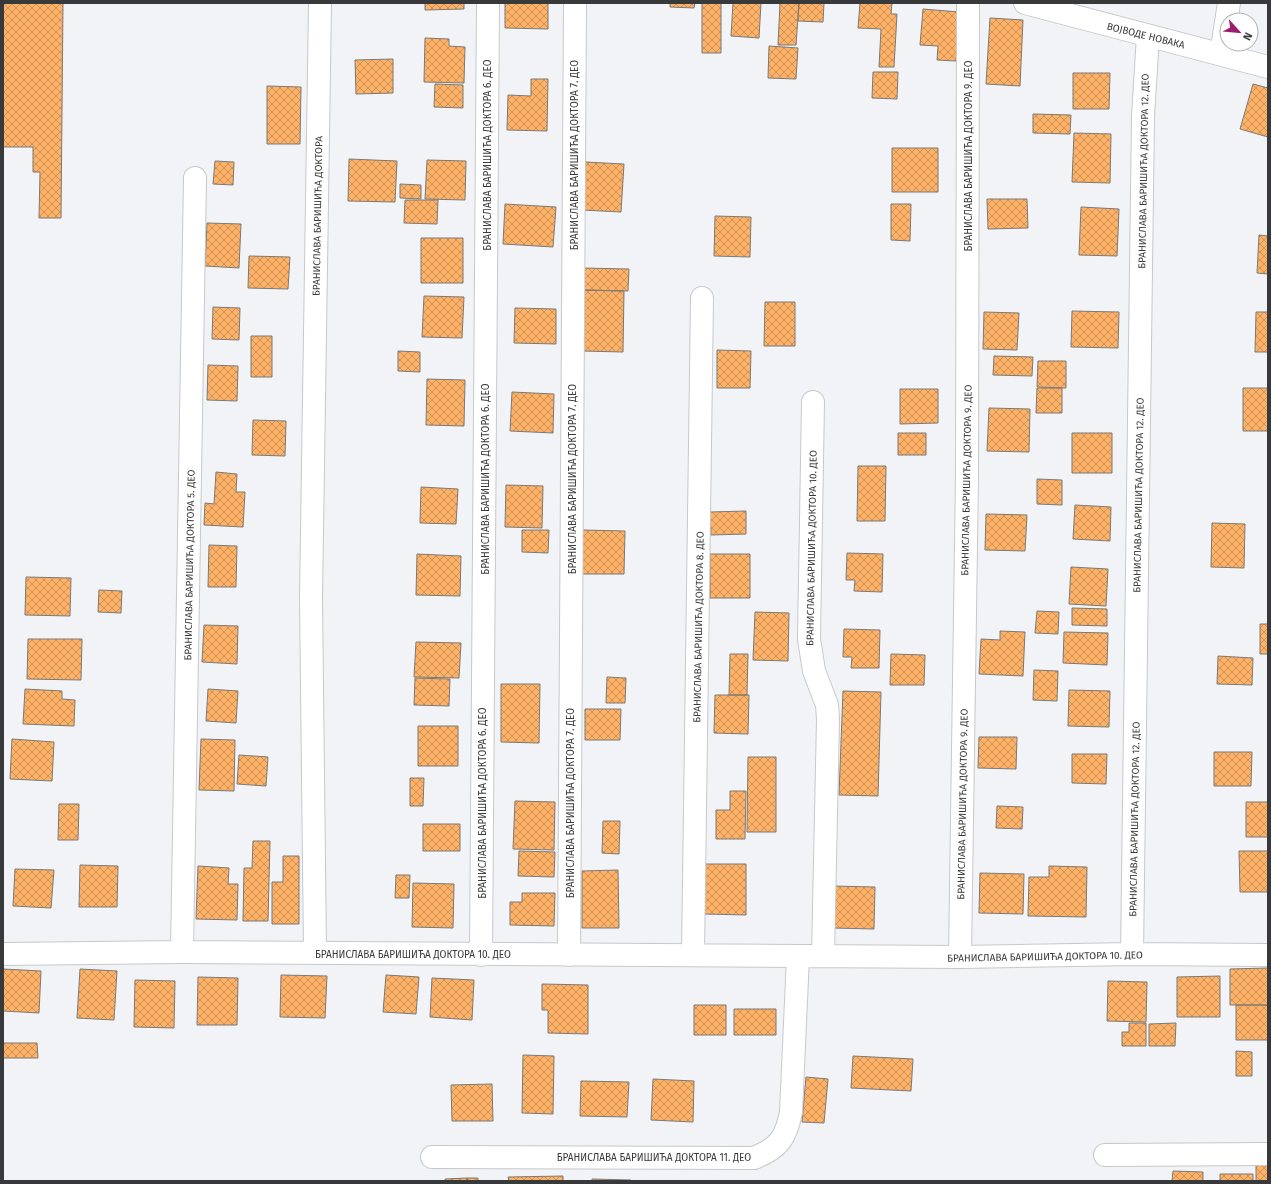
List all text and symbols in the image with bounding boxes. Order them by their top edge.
north arrow [1219,12,1259,52]
street label: ВОЈВОДЕ НОВАКА [1105,20,1186,52]
text: N [1240,30,1255,43]
street label: БРАНИСЛАВА БАРИШИЋА ДОКТОРА 6. ДЕО [482,59,494,251]
street label: БРАНИСЛАВА БАРИШИЋА ДОКТОРА 7. ДЕО [569,60,581,250]
street label: БРАНИСЛАВА БАРИШИЋА ДОКТОРА 9. ДЕО [963,60,975,252]
street label: БРАНИСЛАВА БАРИШИЋА ДОКТОРА 12. ДЕО [1136,73,1152,269]
street label: БРАНИСЛАВА БАРИШИЋА ДОКТОРА [311,136,325,296]
street label: БРАНИСЛАВА БАРИШИЋА ДОКТОРА 6. ДЕО [480,383,492,575]
street label: БРАНИСЛАВА БАРИШИЋА ДОКТОРА 7. ДЕО [567,384,579,574]
street label: БРАНИСЛАВА БАРИШИЋА ДОКТОРА 9. ДЕО [959,384,975,576]
street label: БРАНИСЛАВА БАРИШИЋА ДОКТОРА 12. ДЕО [1131,397,1147,593]
street label: БРАНИСЛАВА БАРИШИЋА ДОКТОРА 10. ДЕО [804,450,820,646]
street label: БРАНИСЛАВА БАРИШИЋА ДОКТОРА 5. ДЕО [182,469,198,661]
street label: БРАНИСЛАВА БАРИШИЋА ДОКТОРА 8. ДЕО [691,531,707,723]
street label: БРАНИСЛАВА БАРИШИЋА ДОКТОРА 6. ДЕО [477,707,489,899]
street label: БРАНИСЛАВА БАРИШИЋА ДОКТОРА 7. ДЕО [565,708,577,898]
street label: БРАНИСЛАВА БАРИШИЋА ДОКТОРА 9. ДЕО [955,708,971,900]
street label: БРАНИСЛАВА БАРИШИЋА ДОКТОРА 12. ДЕО [1127,721,1143,917]
street label: БРАНИСЛАВА БАРИШИЋА ДОКТОРА 10. ДЕО [315,949,511,961]
street label: БРАНИСЛАВА БАРИШИЋА ДОКТОРА 10. ДЕО [947,949,1143,965]
street label: БРАНИСЛАВА БАРИШИЋА ДОКТОРА 11. ДЕО [557,1152,751,1164]

